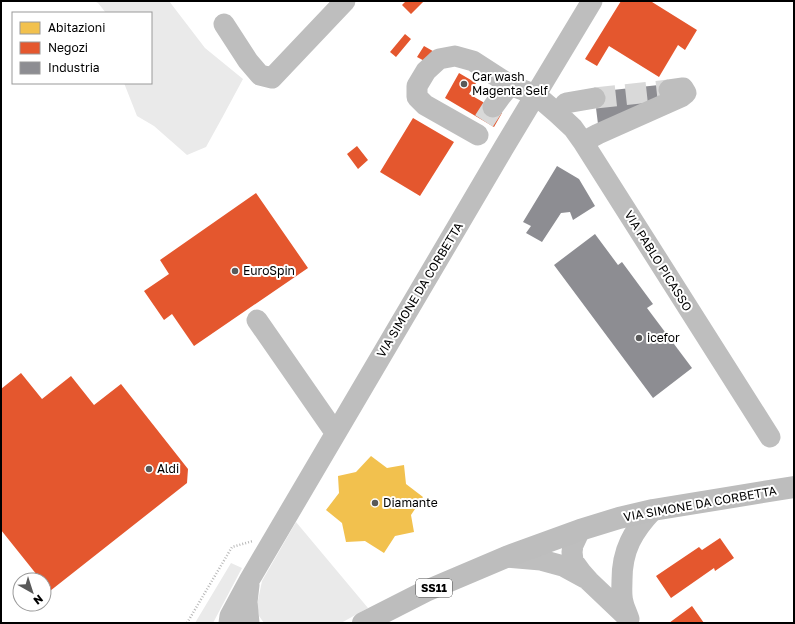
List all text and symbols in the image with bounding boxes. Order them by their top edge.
legend [12,12,152,84]
text: Abitazioni [48,20,105,35]
text: Negozi [48,40,88,55]
text: Industria [48,60,100,75]
place label: Car wash Magenta Self [472,69,549,98]
marker: Car wash Magenta Self [459,79,469,89]
street label: VIA PABLO PICASSO [621,208,696,314]
street label: VIA SIMONE DA CORBETTA [373,219,466,360]
place label: EuroSpin [243,263,295,278]
marker: EuroSpin [230,266,240,276]
place label: icefor [647,330,680,345]
marker: icefor [634,333,644,343]
place label: Aldi [157,461,179,476]
marker: Aldi [144,464,154,474]
street label: VIA SIMONE DA CORBETTA [622,483,778,524]
place label: Diamante [383,495,438,510]
marker: Diamante [370,498,380,508]
north arrow [12,572,52,612]
road number: SS11 [416,579,452,597]
text: N [31,592,46,608]

